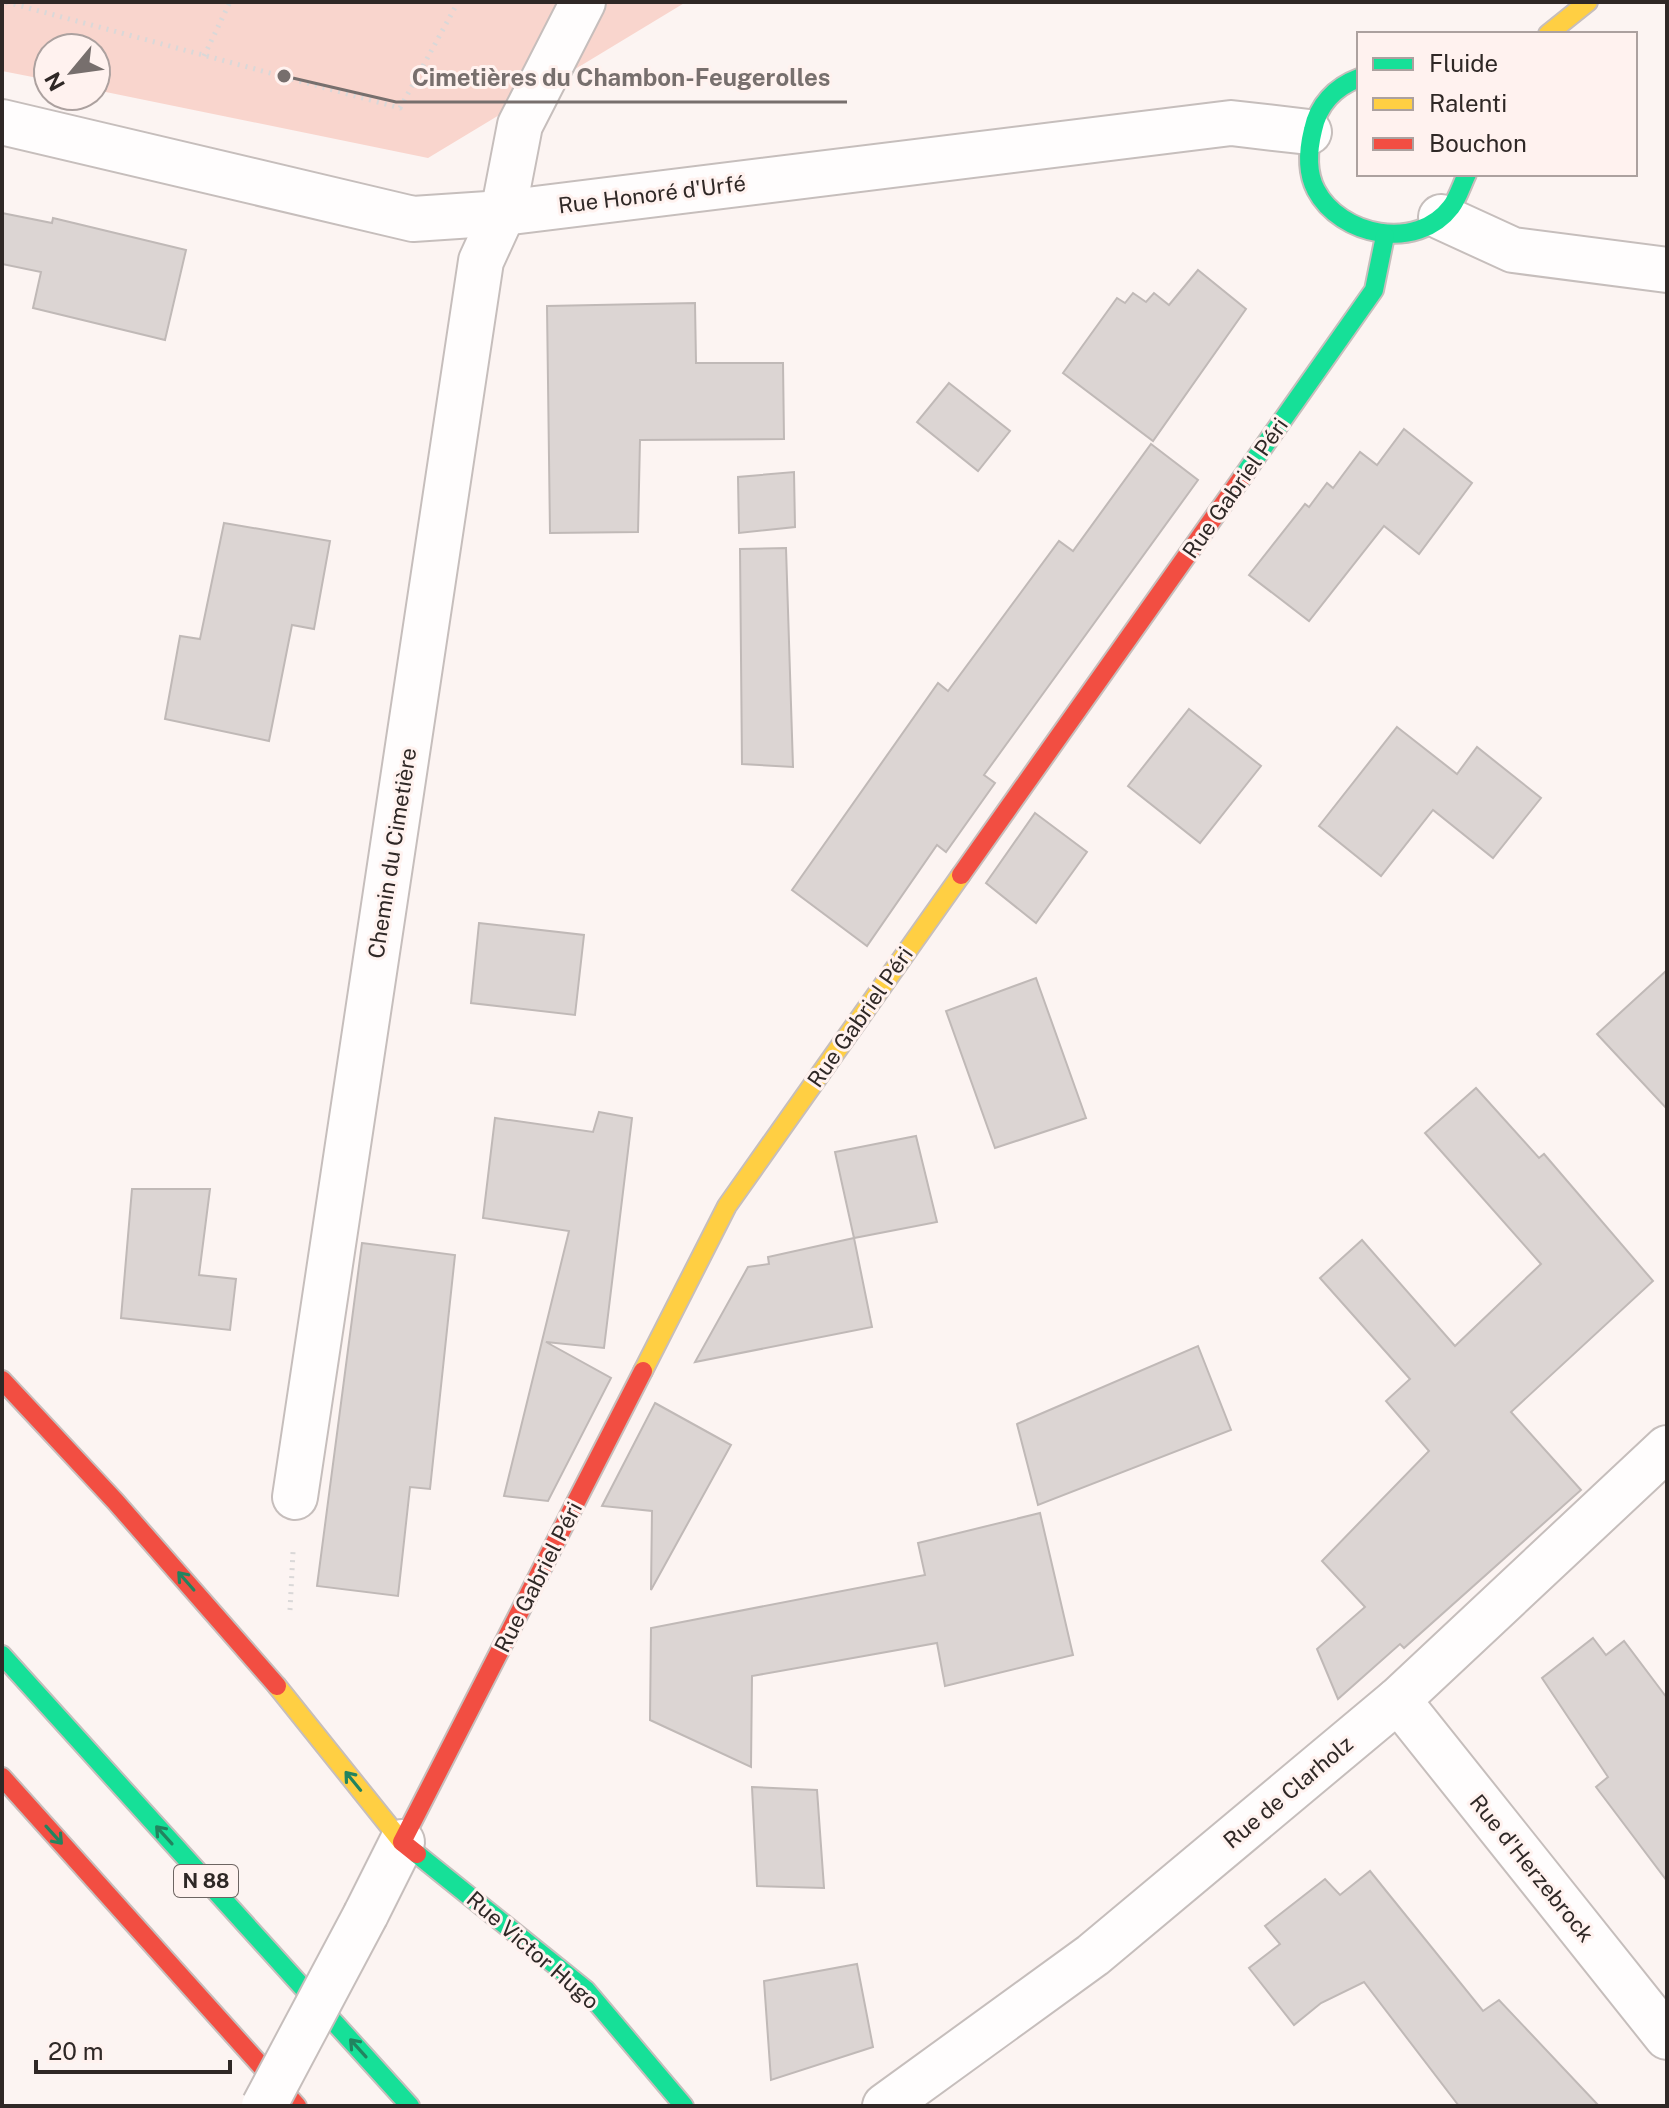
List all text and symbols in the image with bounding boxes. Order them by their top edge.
north arrow [32,32,112,112]
legend [1357,32,1637,176]
text: Fluide [1429,49,1498,77]
callout: Cimetières du Chambon-Feugerolles [396,54,847,102]
text: Cimetières du Chambon-Feugerolles [412,63,830,91]
text: N [39,68,70,96]
text: Ralenti [1429,89,1507,117]
text: Bouchon [1429,129,1527,157]
street label: Rue Honoré d'Urfé [557,170,747,218]
street label: Rue Gabriel Péri [1177,413,1293,563]
street label: Chemin du Cimetière [363,746,421,960]
street label: Rue Gabriel Péri [802,942,918,1092]
street label: Rue Gabriel Péri [489,1497,587,1657]
one-way arrow [178,1572,196,1592]
street label: Rue de Clarholz [1218,1730,1358,1854]
one-way arrow [344,1771,362,1792]
street label: Rue d'Herzebrock [1465,1789,1599,1947]
one-way arrow [45,1824,63,1844]
one-way arrow [156,1825,174,1845]
road number: N 88 [174,1865,238,1897]
street label: Rue Victor Hugo [462,1886,604,2014]
scale bar [36,2024,230,2074]
text: 20 m [48,2037,104,2065]
one-way arrow [349,2039,367,2059]

